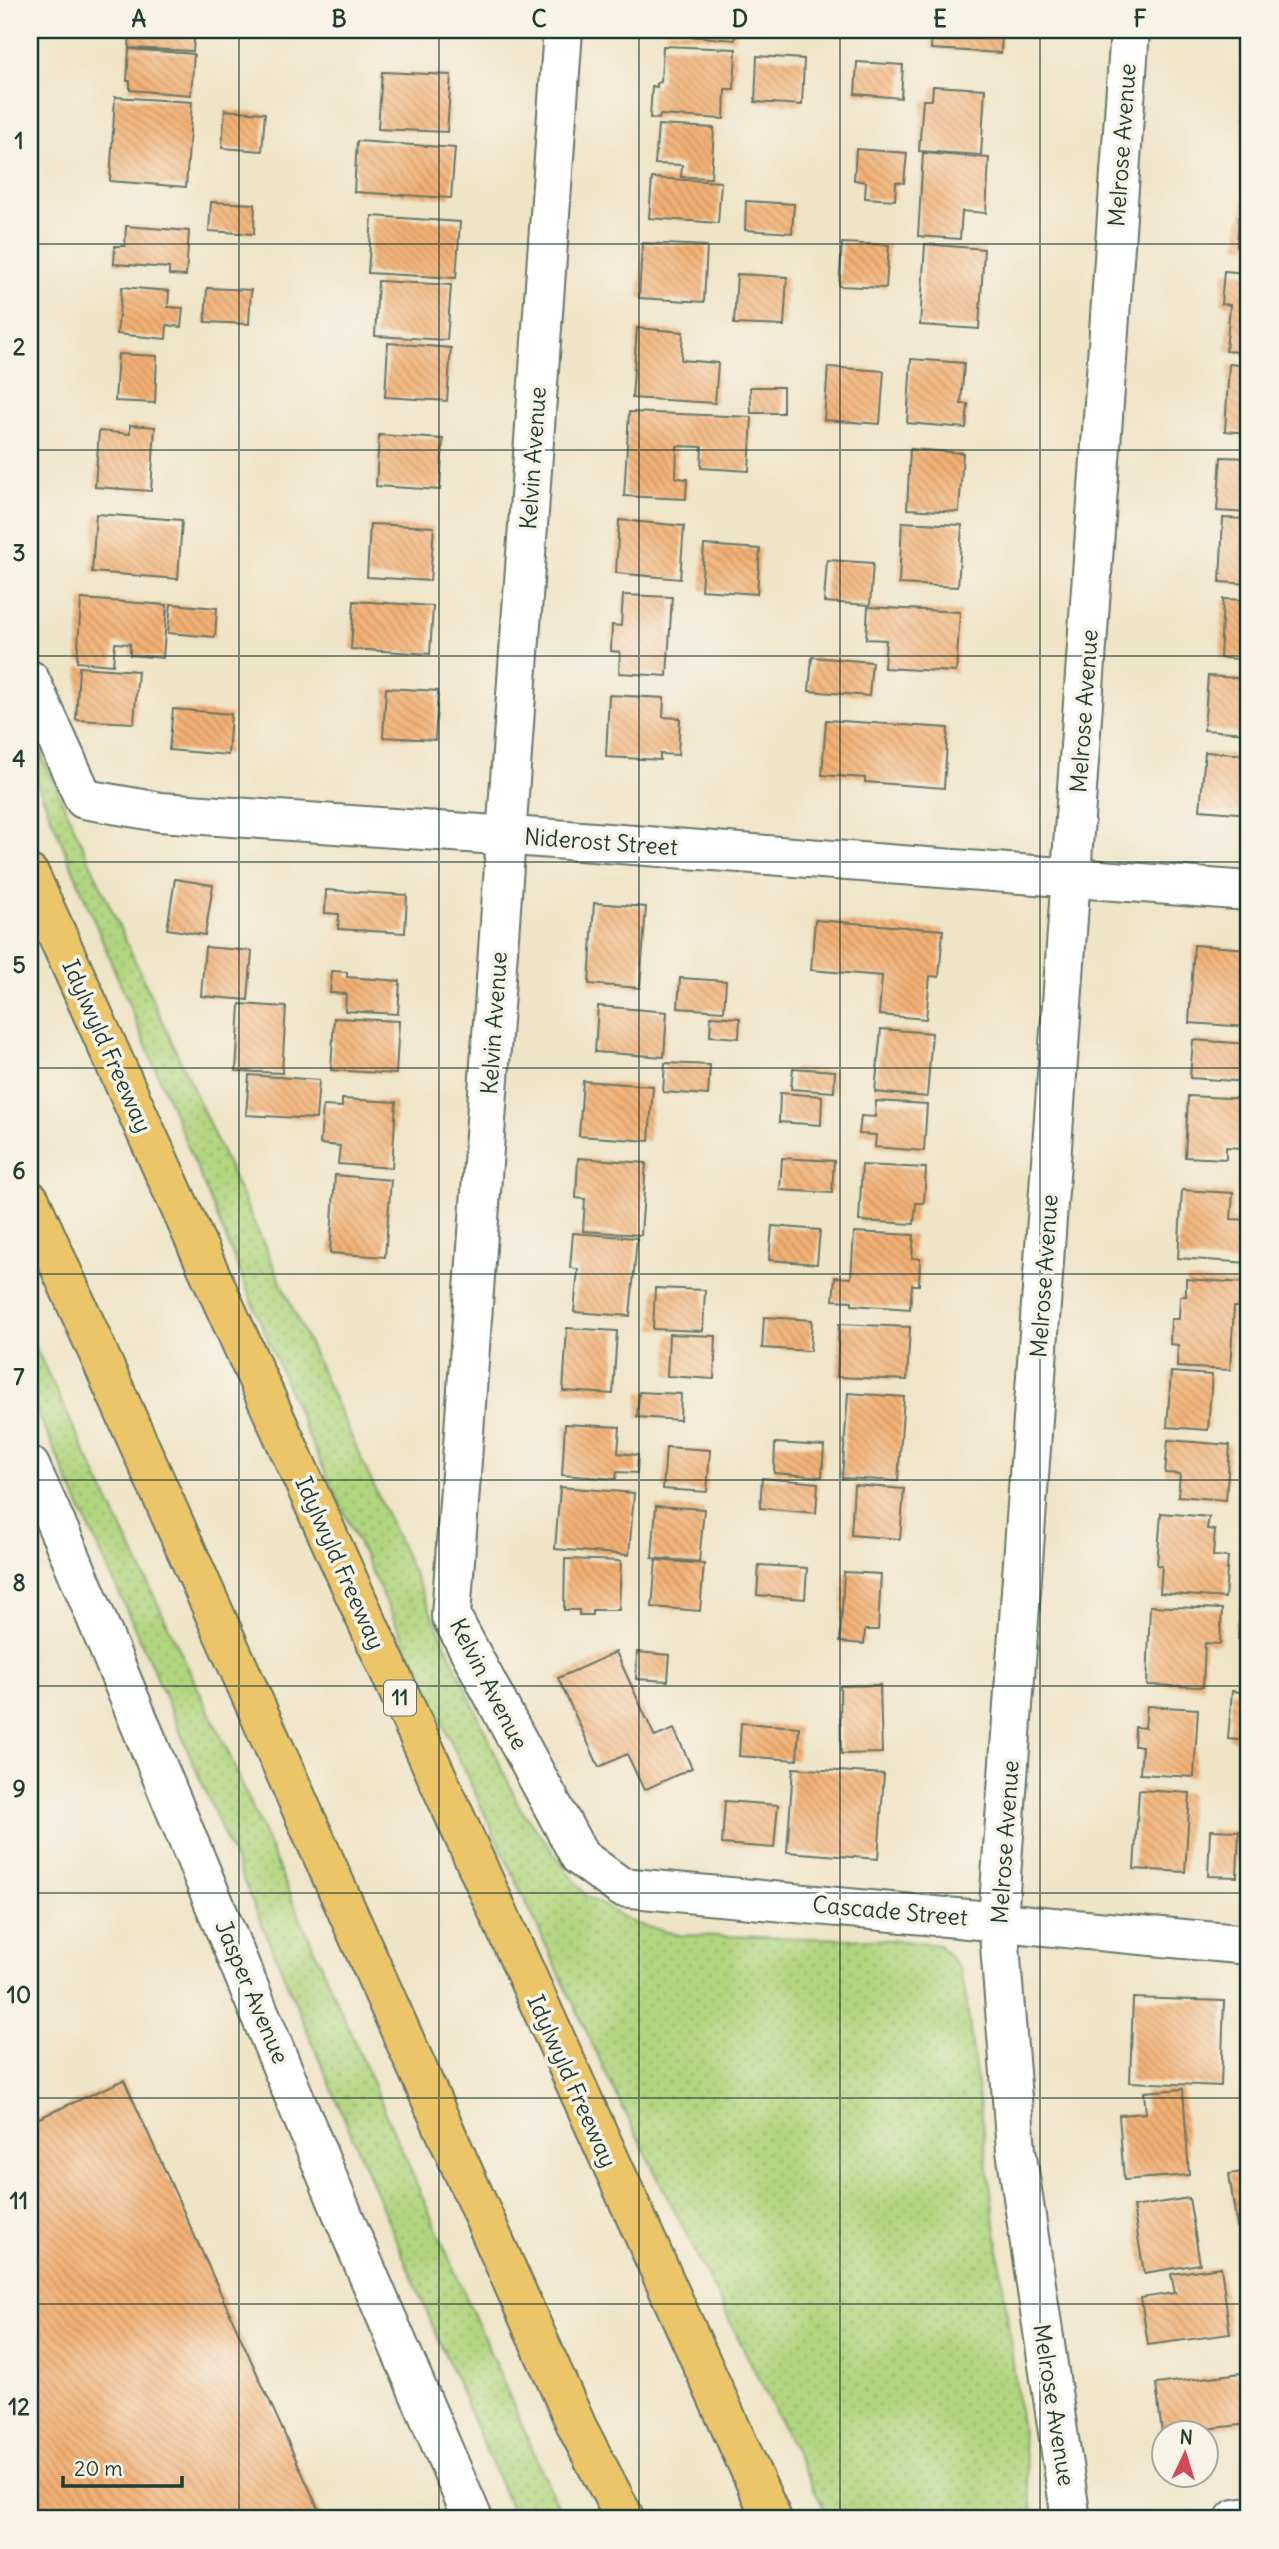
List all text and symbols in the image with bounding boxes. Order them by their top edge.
text: A [132,4,147,33]
text: B [331,4,347,33]
text: C [531,4,547,33]
text: D [732,4,748,33]
text: E [933,4,947,33]
text: F [1133,4,1147,33]
street label: Melrose Avenue [1101,62,1142,228]
text: 1 [14,126,24,155]
text: 2 [13,332,26,361]
street label: Kelvin Avenue [513,385,552,530]
text: 3 [12,538,26,567]
street label: Melrose Avenue [1063,628,1104,794]
text: 4 [12,744,26,773]
street label: Niderost Street [523,822,679,861]
text: 5 [12,950,26,979]
street label: Kelvin Avenue [474,950,513,1095]
street label: Idylwyld Freeway [56,955,159,1137]
text: 6 [12,1156,26,1185]
street label: Melrose Avenue [1023,1193,1064,1359]
text: 7 [13,1362,25,1391]
street label: Idylwyld Freeway [289,1472,392,1654]
text: 8 [12,1568,26,1597]
street label: Kelvin Avenue [444,1613,535,1754]
road number: 11 [384,1680,416,1716]
street label: Melrose Avenue [984,1759,1025,1925]
text: 9 [12,1774,26,1803]
street label: Cascade Street [811,1889,969,1932]
street label: Jasper Avenue [209,1916,296,2068]
text: 10 [7,1980,31,2009]
street label: Idylwyld Freeway [521,1990,624,2172]
text: 11 [10,2186,28,2215]
street label: Melrose Avenue [1027,2322,1082,2488]
text: 12 [8,2392,30,2421]
north arrow [1150,2420,1220,2490]
text: N [1179,2425,1194,2449]
scale bar [63,2444,182,2488]
text: 20 m [74,2455,123,2482]

